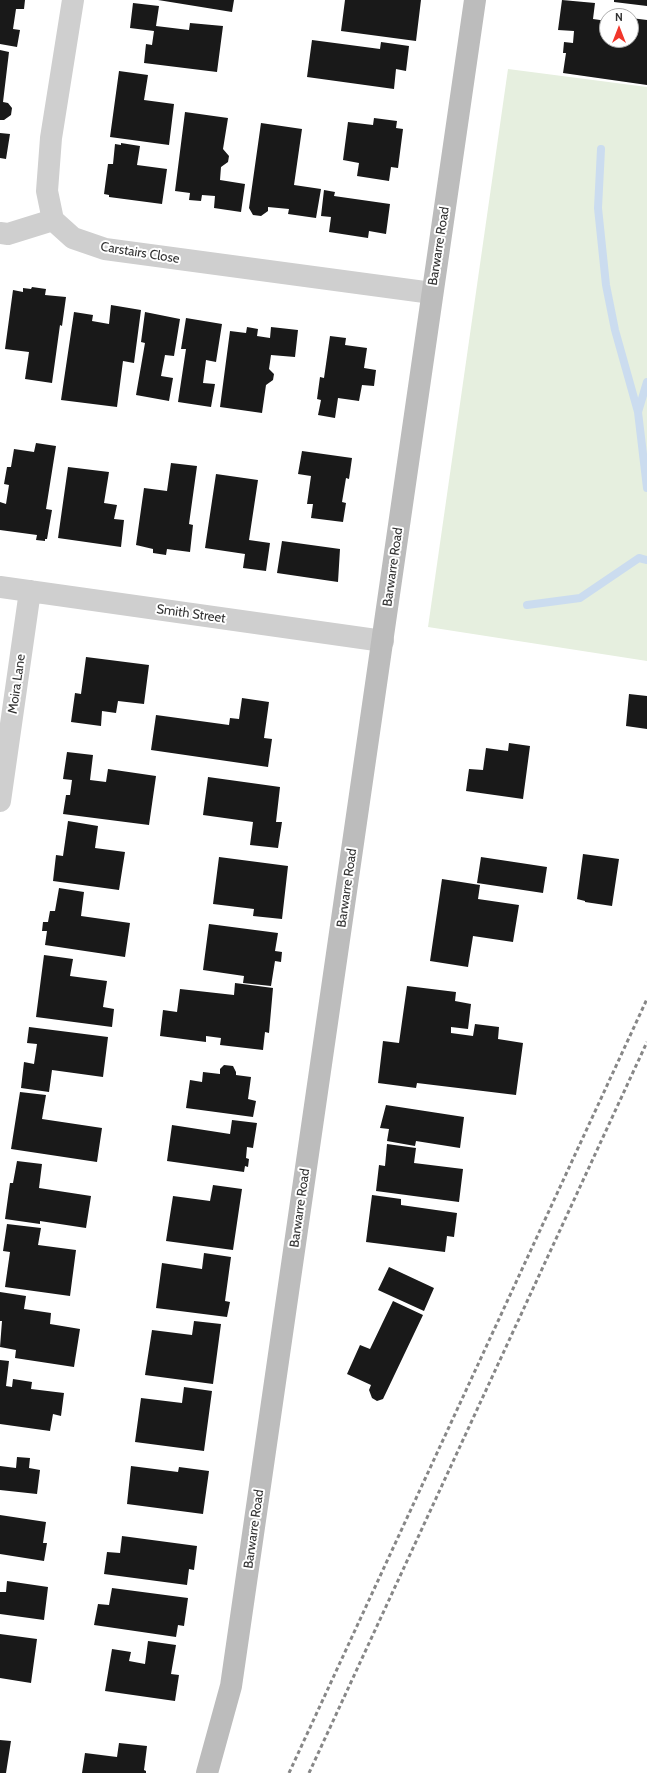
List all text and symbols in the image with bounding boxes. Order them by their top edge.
north arrow [599,8,639,48]
text: N [615,10,623,24]
street label: Barwarre Road [425,205,453,287]
street label: Carstairs Close [99,239,181,267]
street label: Barwarre Road [380,527,406,607]
street label: Smith Street [156,601,226,627]
street label: Moira Lane [5,653,29,715]
street label: Barwarre Road [334,848,360,928]
street label: Barwarre Road [287,1168,313,1248]
street label: Barwarre Road [241,1489,267,1569]

